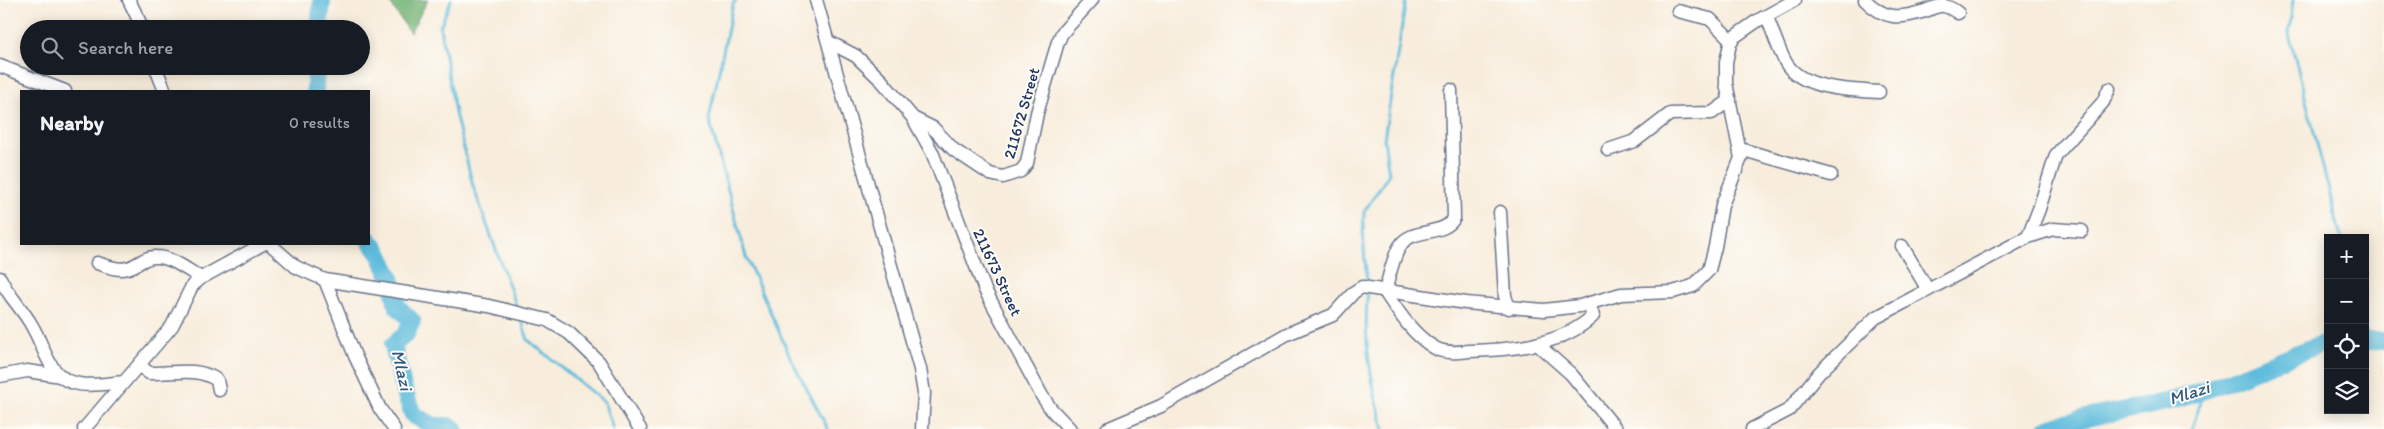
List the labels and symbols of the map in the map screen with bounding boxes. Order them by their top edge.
street label: 211672 Street [999,65,1044,161]
street label: 211673 Street [969,225,1026,319]
water label: Mlazi [387,347,418,395]
water label: Mlazi [2166,375,2214,410]

